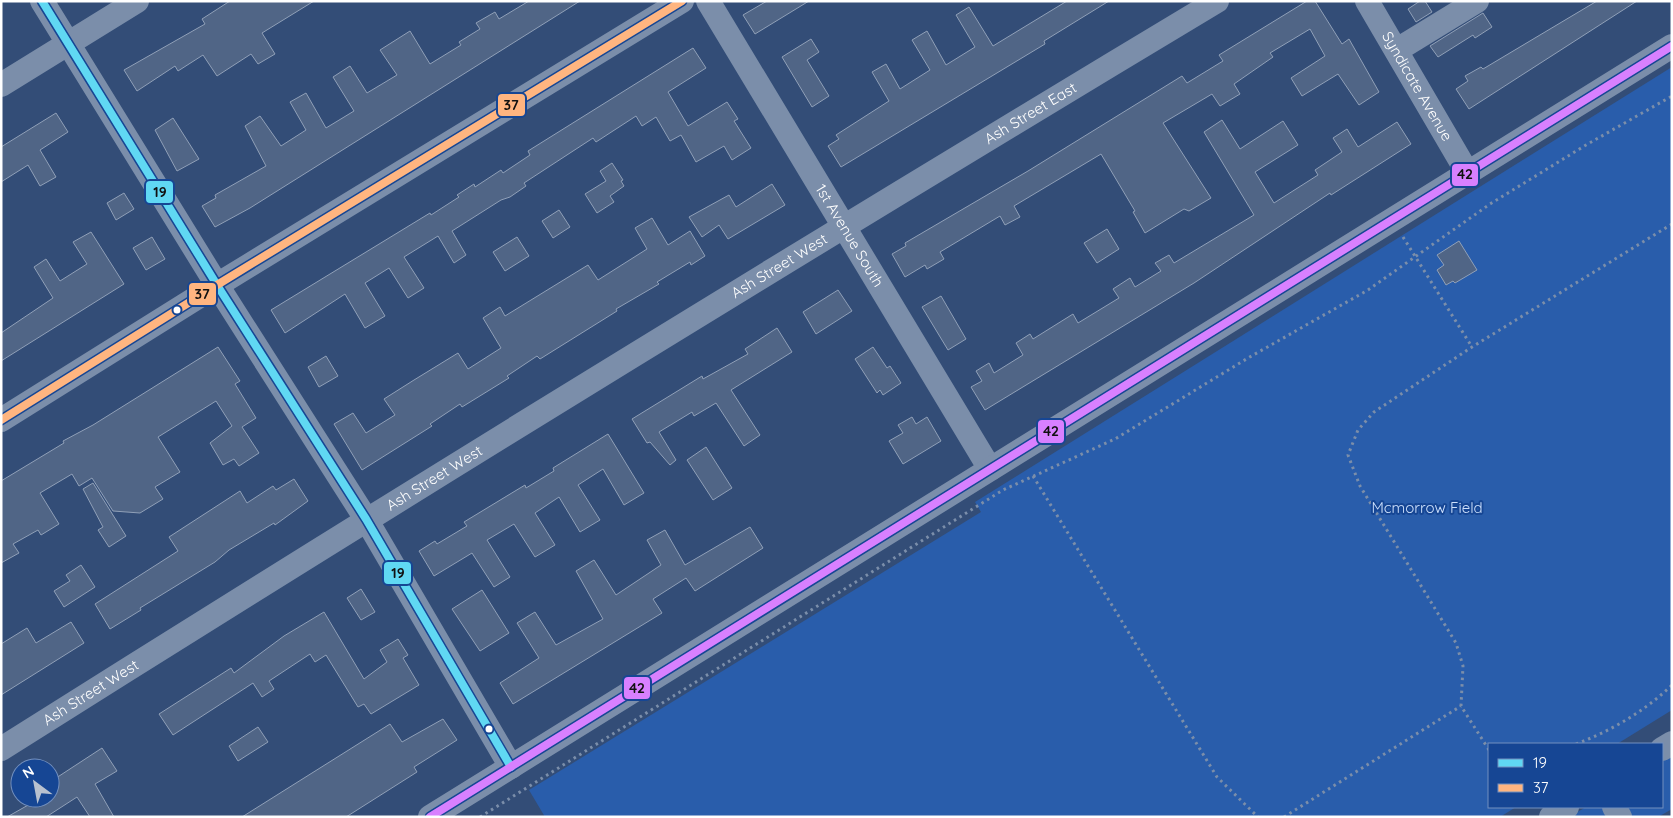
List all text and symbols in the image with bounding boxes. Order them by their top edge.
street label: Syndicate Avenue [1378,28,1457,144]
street label: Ash Street East [981,78,1080,148]
line badge: 37 [497,93,526,117]
text: 37 [503,96,519,114]
line badge: 42 [1451,163,1479,187]
text: 42 [1457,165,1473,183]
line badge: 19 [145,180,174,204]
street label: 1st Avenue South [812,180,888,290]
text: 19 [153,183,167,201]
street label: Ash Street West [727,229,831,302]
line badge: 37 [188,282,217,306]
text: 37 [194,285,210,303]
unlabelled marker [172,305,182,315]
line badge: 42 [1037,419,1065,444]
text: 42 [1043,422,1059,440]
street label: Ash Street West [383,441,486,515]
park label: Mcmorrow Field [1371,498,1483,517]
line badge: 19 [383,561,412,585]
text: 19 [391,564,405,582]
street label: Ash Street West [39,655,142,729]
line badge: 42 [623,676,651,700]
text: 42 [629,679,645,697]
unlabelled marker [484,724,494,734]
legend [1488,743,1663,808]
text: 19 [1533,753,1547,772]
north arrow [10,758,60,808]
text: N [19,762,37,782]
text: 37 [1533,778,1549,797]

